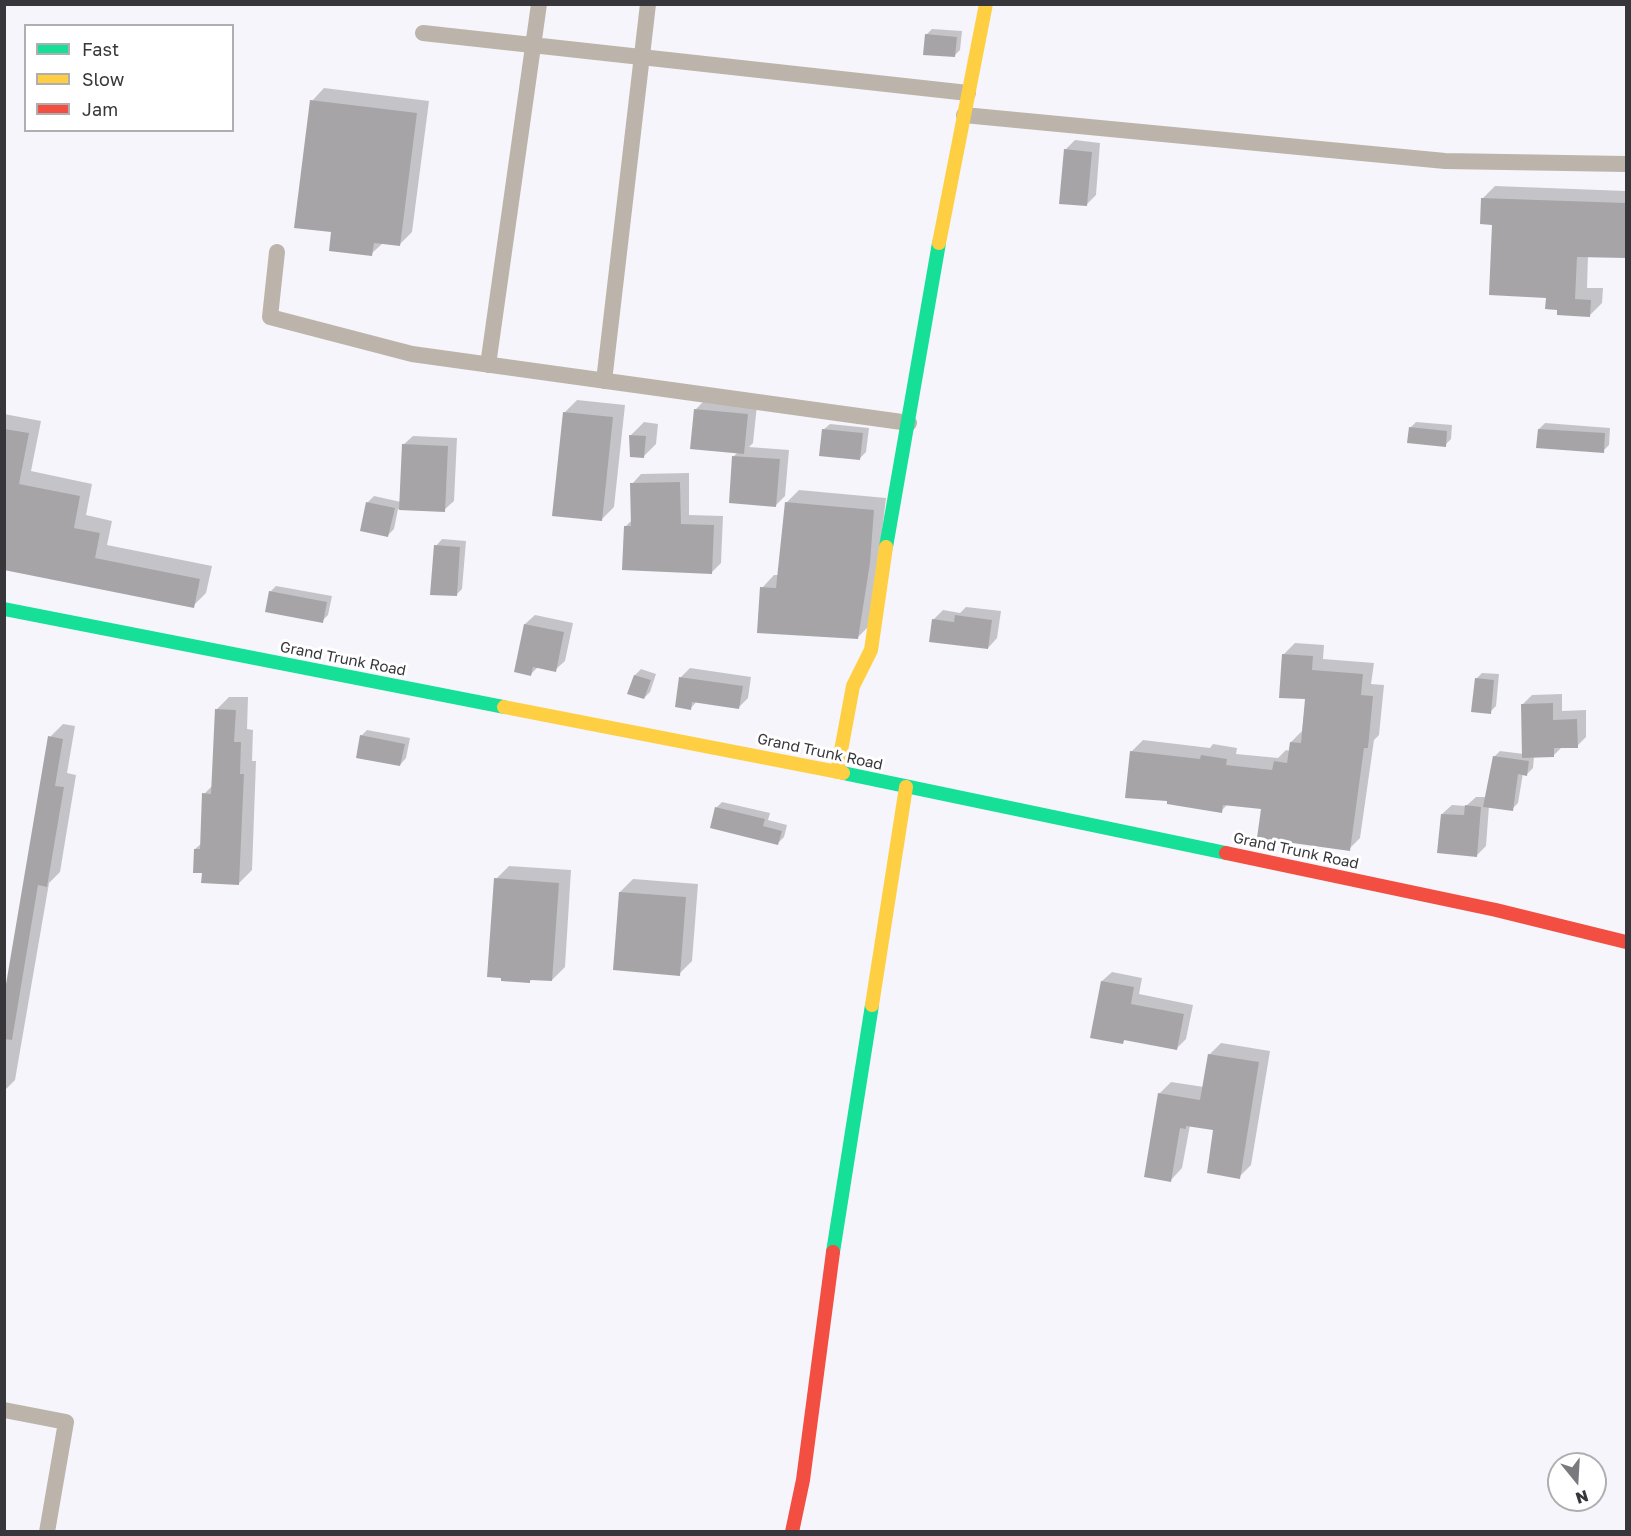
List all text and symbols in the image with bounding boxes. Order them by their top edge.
legend [24,24,234,132]
text: Fast [82,38,119,60]
text: Slow [82,68,124,90]
text: Jam [82,98,118,120]
street label: Grand Trunk Road [278,638,408,680]
street label: Grand Trunk Road [756,730,884,774]
street label: Grand Trunk Road [1232,829,1360,873]
north arrow [1547,1452,1607,1512]
text: N [1573,1486,1591,1509]

